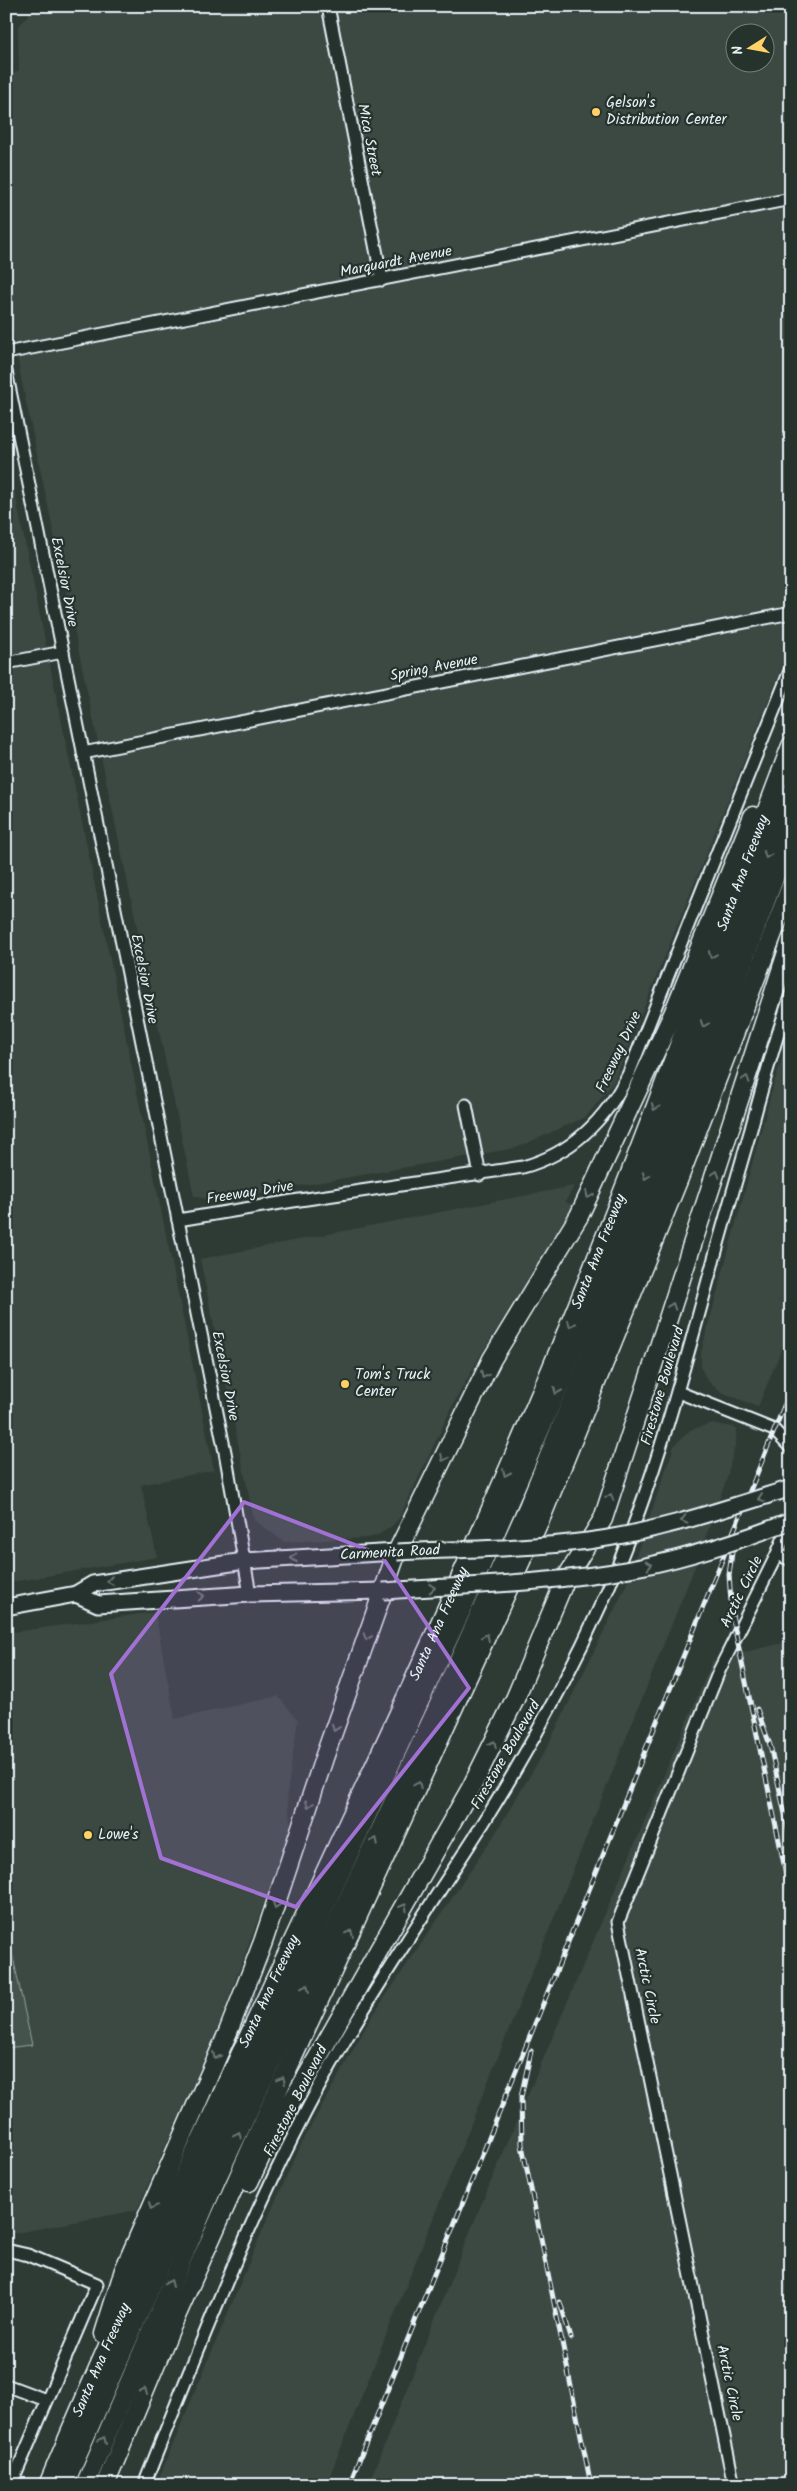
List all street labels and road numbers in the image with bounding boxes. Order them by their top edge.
street label: Mica Street [350,102,388,178]
street label: Marquardt Avenue [338,239,454,285]
street label: Excelsior Drive [44,535,85,629]
street label: Spring Avenue [388,648,480,688]
street label: Santa Ana Freeway [711,811,776,935]
street label: Excelsior Drive [124,932,165,1026]
street label: Freeway Drive [590,1007,649,1097]
street label: Freeway Drive [205,1174,295,1212]
street label: Santa Ana Freeway [565,1189,633,1313]
street label: Firestone Boulevard [635,1323,692,1448]
street label: Excelsior Drive [205,1329,246,1423]
street label: Carmenita Road [339,1538,441,1568]
street label: Arctic Circle [714,1552,770,1632]
street label: Santa Ana Freeway [403,1562,476,1685]
street label: Firestone Boulevard [465,1695,547,1814]
street label: Santa Ana Freeway [233,1930,307,2052]
street label: Arctic Circle [627,1946,667,2027]
street label: Firestone Boulevard [257,2040,335,2161]
street label: Santa Ana Freeway [66,2298,138,2421]
street label: Arctic Circle [709,2343,749,2424]

